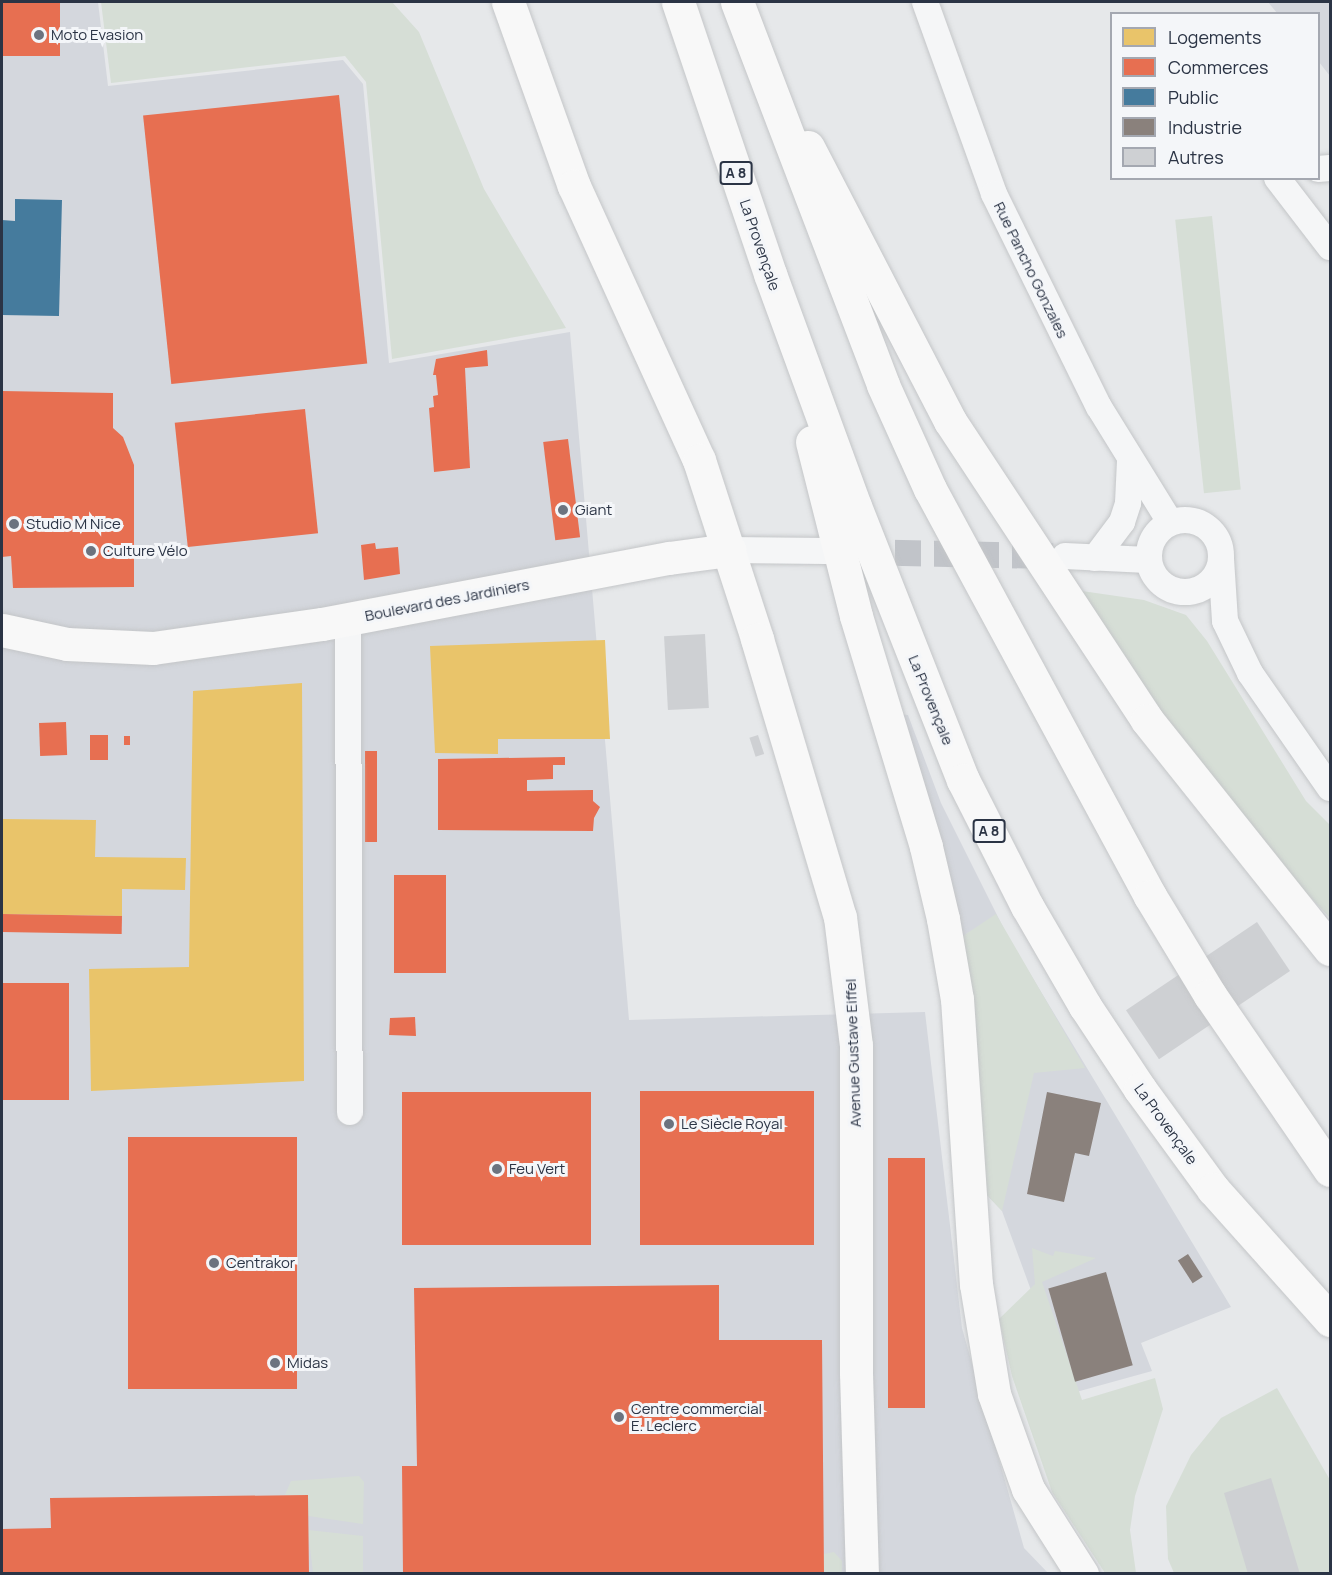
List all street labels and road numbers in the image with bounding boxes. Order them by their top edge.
road number: A 8 [720,162,752,184]
street label: La Provençale [736,197,784,293]
street label: Rue Pancho Gonzales [990,199,1072,341]
street label: Boulevard des Jardiniers [363,575,531,625]
street label: La Provençale [905,652,957,748]
road number: A 8 [972,820,1006,842]
street label: Avenue Gustave Eiffel [841,978,865,1128]
street label: La Provençale [1131,1080,1201,1168]

